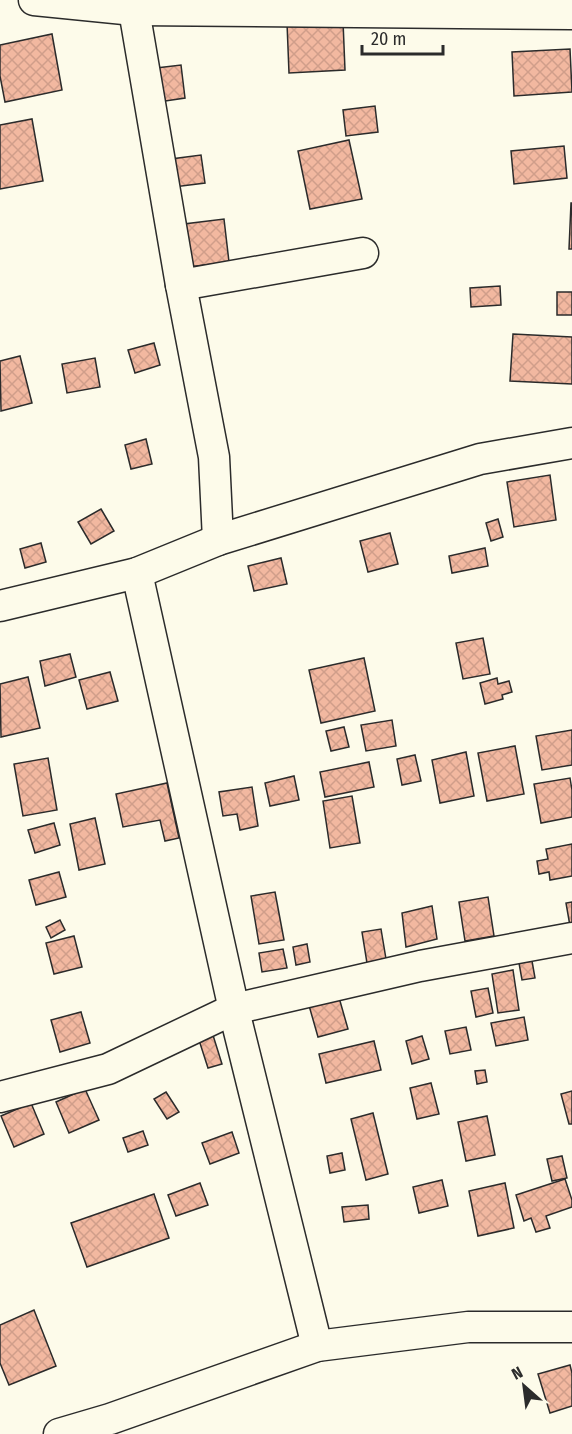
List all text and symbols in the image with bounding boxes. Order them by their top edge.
scale bar [362,18,443,56]
text: 20 m [371,28,406,50]
north arrow [494,1356,554,1416]
text: N [508,1363,526,1384]

